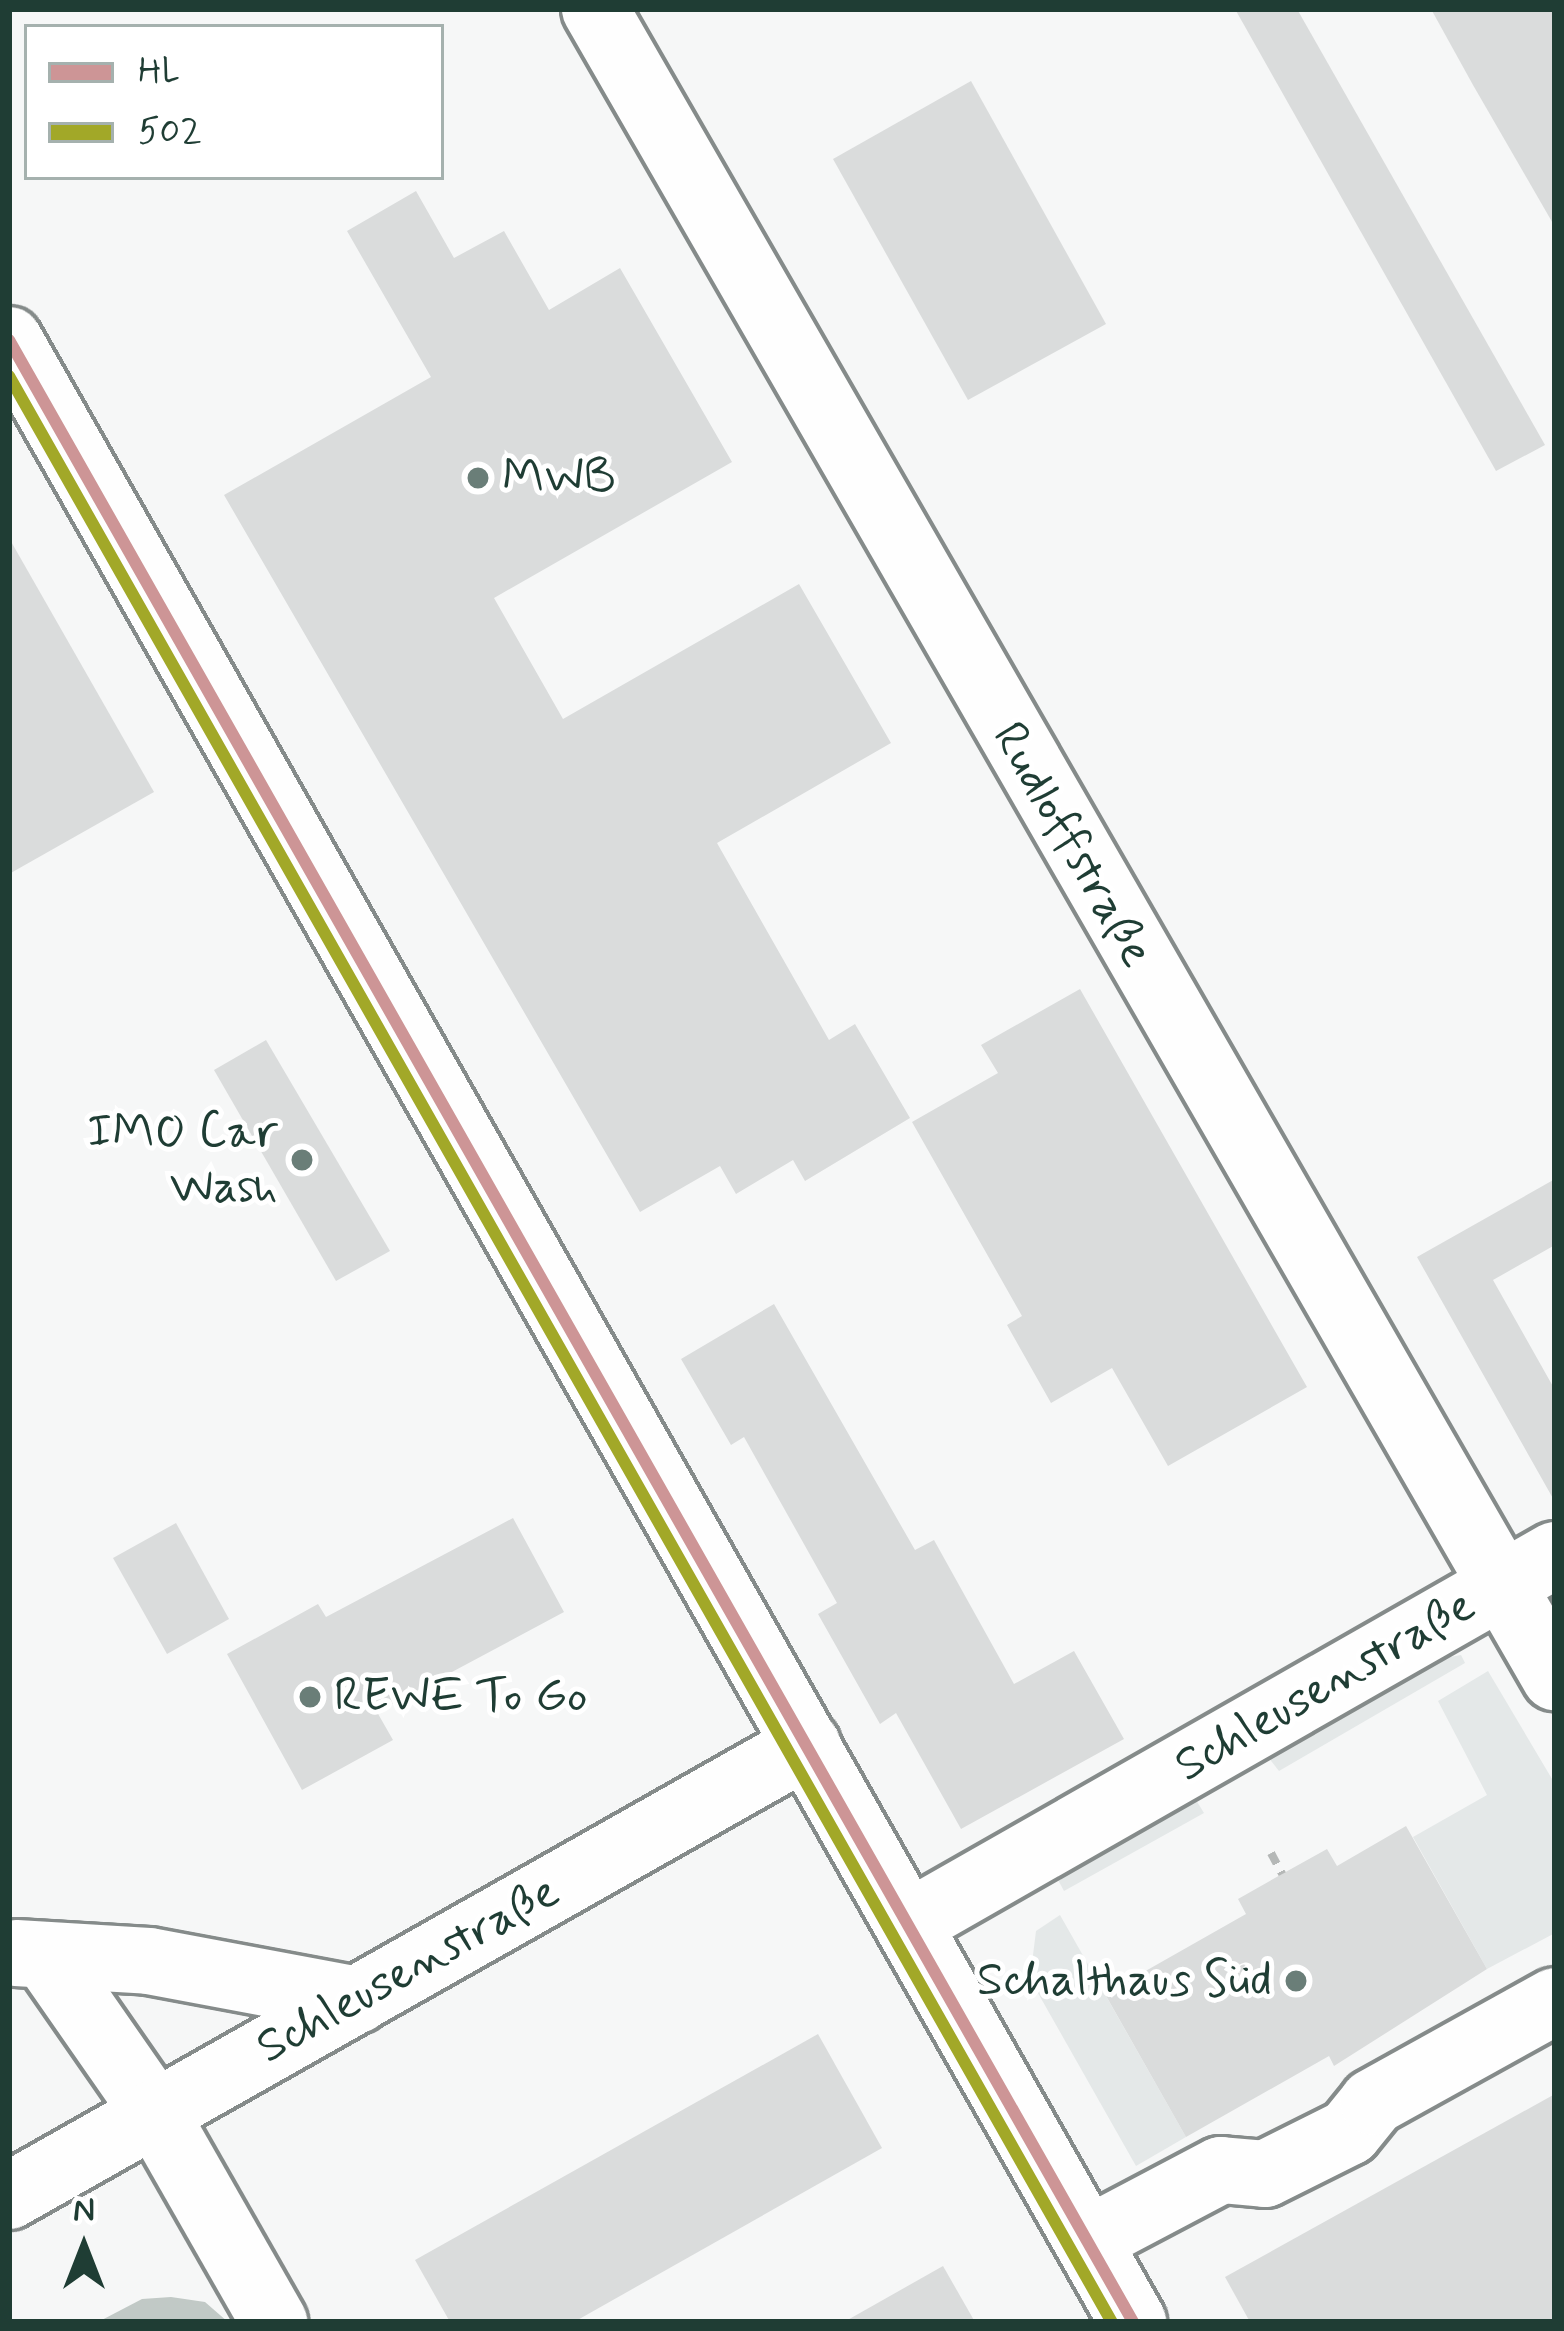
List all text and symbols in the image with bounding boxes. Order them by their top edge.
legend [24,24,444,180]
text: HL [138,49,180,96]
text: 502 [138,109,202,156]
place label: MWB [502,449,616,507]
marker: MWB [465,465,491,491]
street label: Rudloffstraße [979,713,1165,977]
place label: IMO Car Wash [88,1103,278,1216]
marker: IMO Car Wash [289,1147,315,1173]
street label: Schleusenstraße [1165,1577,1485,1795]
place label: REWE To Go [334,1668,586,1726]
marker: REWE To Go [297,1684,323,1710]
street label: Schleusenstraße [247,1863,569,2077]
place label: Schalthaus Süd [975,1952,1272,2010]
marker: Schalthaus Süd [1283,1968,1309,1994]
north arrow [24,2187,144,2307]
text: N [73,2189,95,2233]

